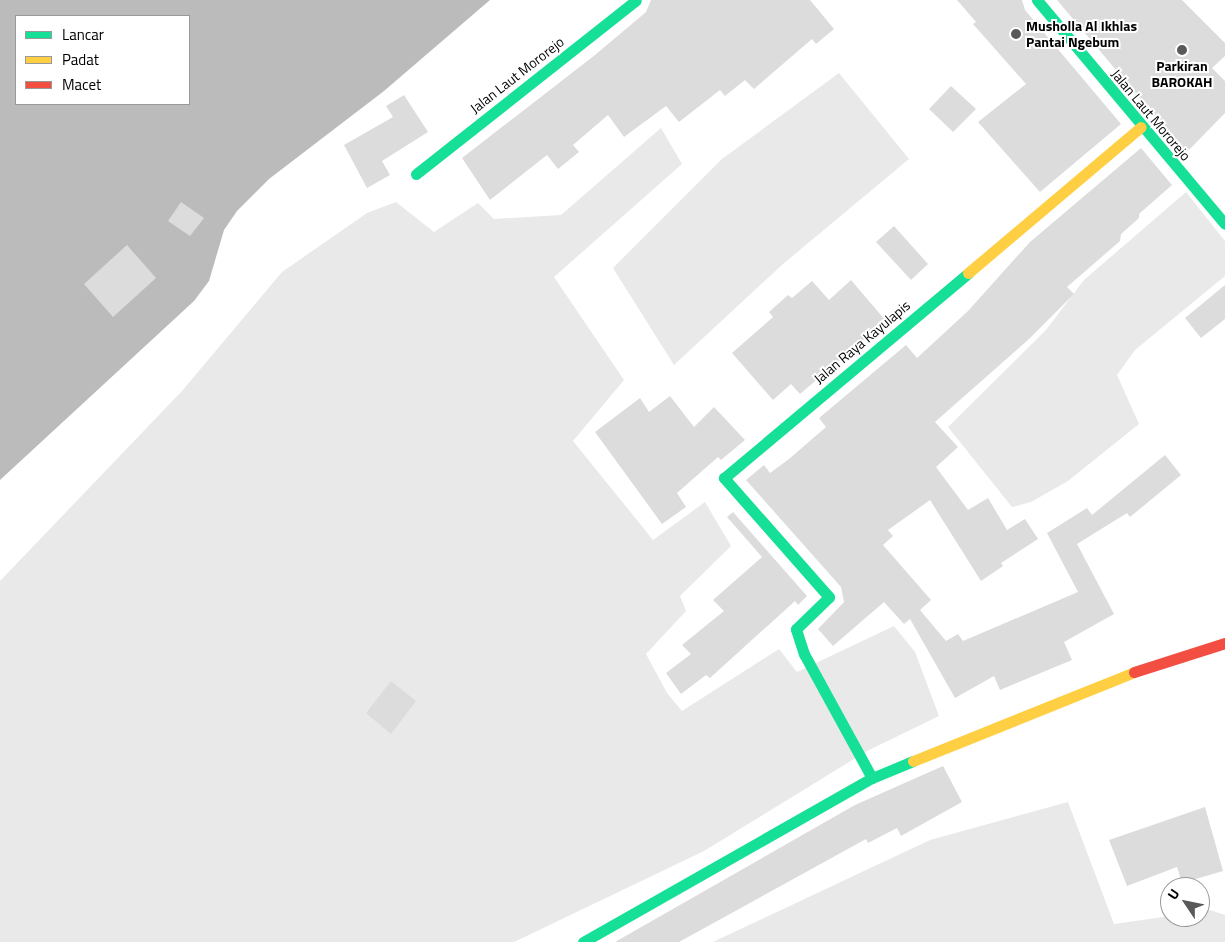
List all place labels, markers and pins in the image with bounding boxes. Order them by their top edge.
place label: Musholla Al Ikhlas Pantai Ngebum [1026,18,1137,50]
marker: Musholla Al Ikhlas Pantai Ngebum [1010,28,1022,40]
marker: Parkiran BAROKAH [1176,44,1188,56]
place label: Parkiran BAROKAH [1152,58,1212,90]

